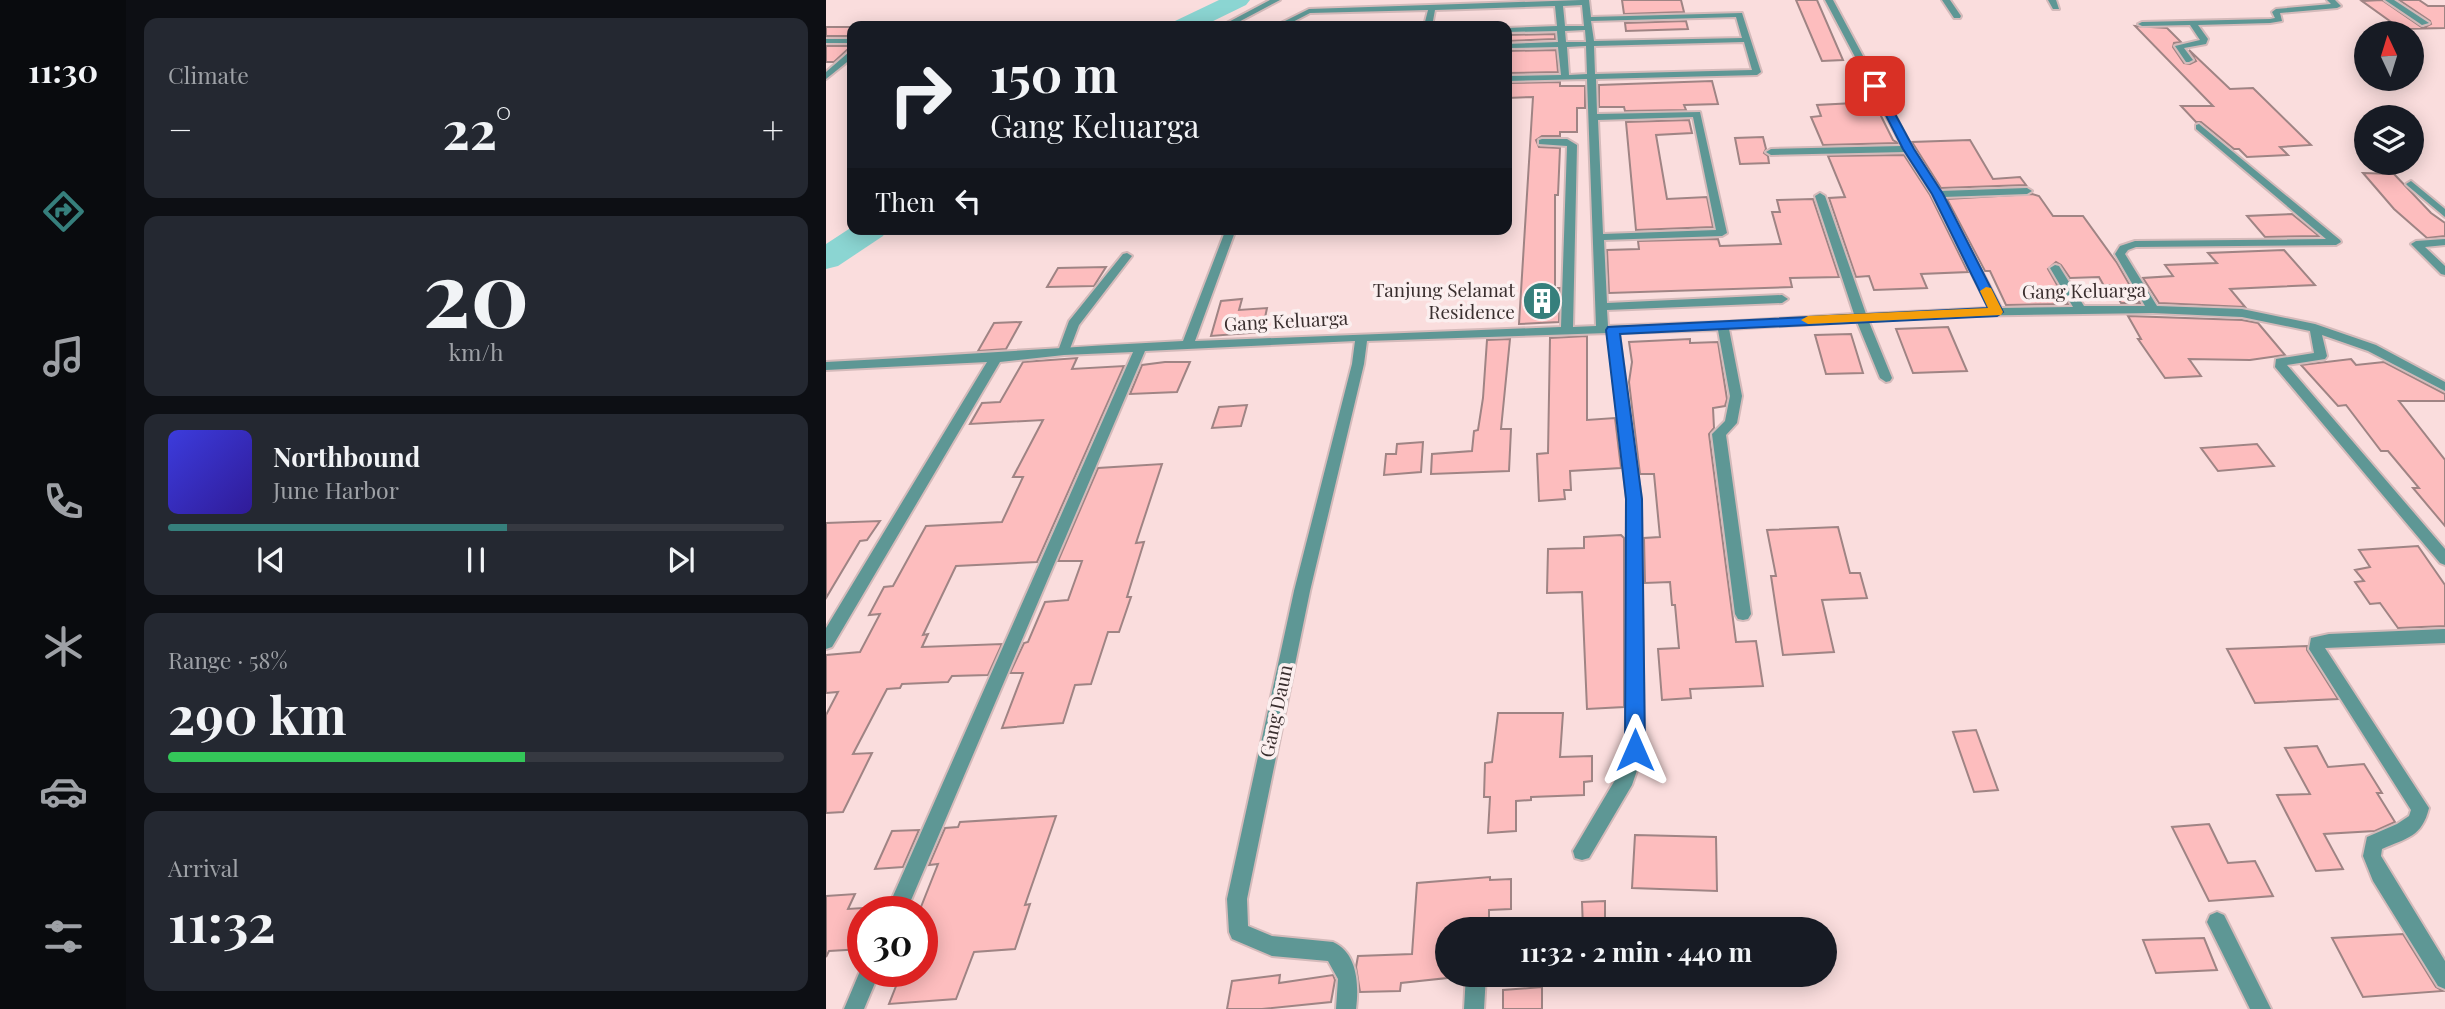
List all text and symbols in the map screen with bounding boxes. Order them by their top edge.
north arrow [2354,21,2424,91]
map controls [2354,21,2424,175]
text: 150 m [990,40,1118,105]
text: 11:30 [28,48,98,91]
icon: right [875,49,966,140]
pin [1845,56,1905,116]
text: Climate [168,59,249,90]
icon: arrive [1856,67,1894,105]
text: 22° [443,94,512,163]
text: − [168,103,193,154]
text: + [762,103,784,154]
text: Gang Keluarga [990,103,1200,146]
button: layers [2354,105,2424,175]
icon: left [949,182,987,220]
text: Then [875,184,935,219]
icon: directions [39,187,88,236]
text: 20 [423,230,529,351]
place label: Tanjung Selamat Residence [1373,276,1515,324]
street label: Gang Keluarga [2022,276,2147,304]
building icon: Tanjung Selamat Residence [1521,280,1563,322]
street label: Gang Keluarga [1223,304,1349,336]
icon: music [39,332,88,381]
text: km/h [448,336,504,367]
text: Northbound [273,439,420,474]
text: June Harbor [273,474,399,505]
icon: phone [39,477,88,526]
icon: previous [252,541,290,579]
icon: pause [457,541,495,579]
icon: next [662,541,700,579]
icon: climate [39,622,88,671]
text: Range · 58% [168,644,288,675]
street label: Gang Daun [1253,661,1298,760]
text: 290 km [168,679,346,748]
position arrow [1598,713,1672,787]
icon: car [39,767,88,816]
text: Arrival [168,852,239,883]
text: 11:32 [168,887,275,956]
speed limit sign: 30 [847,896,938,987]
icon: filters [39,912,88,961]
text: 11:32 · 2 min · 440 m [1520,934,1752,969]

